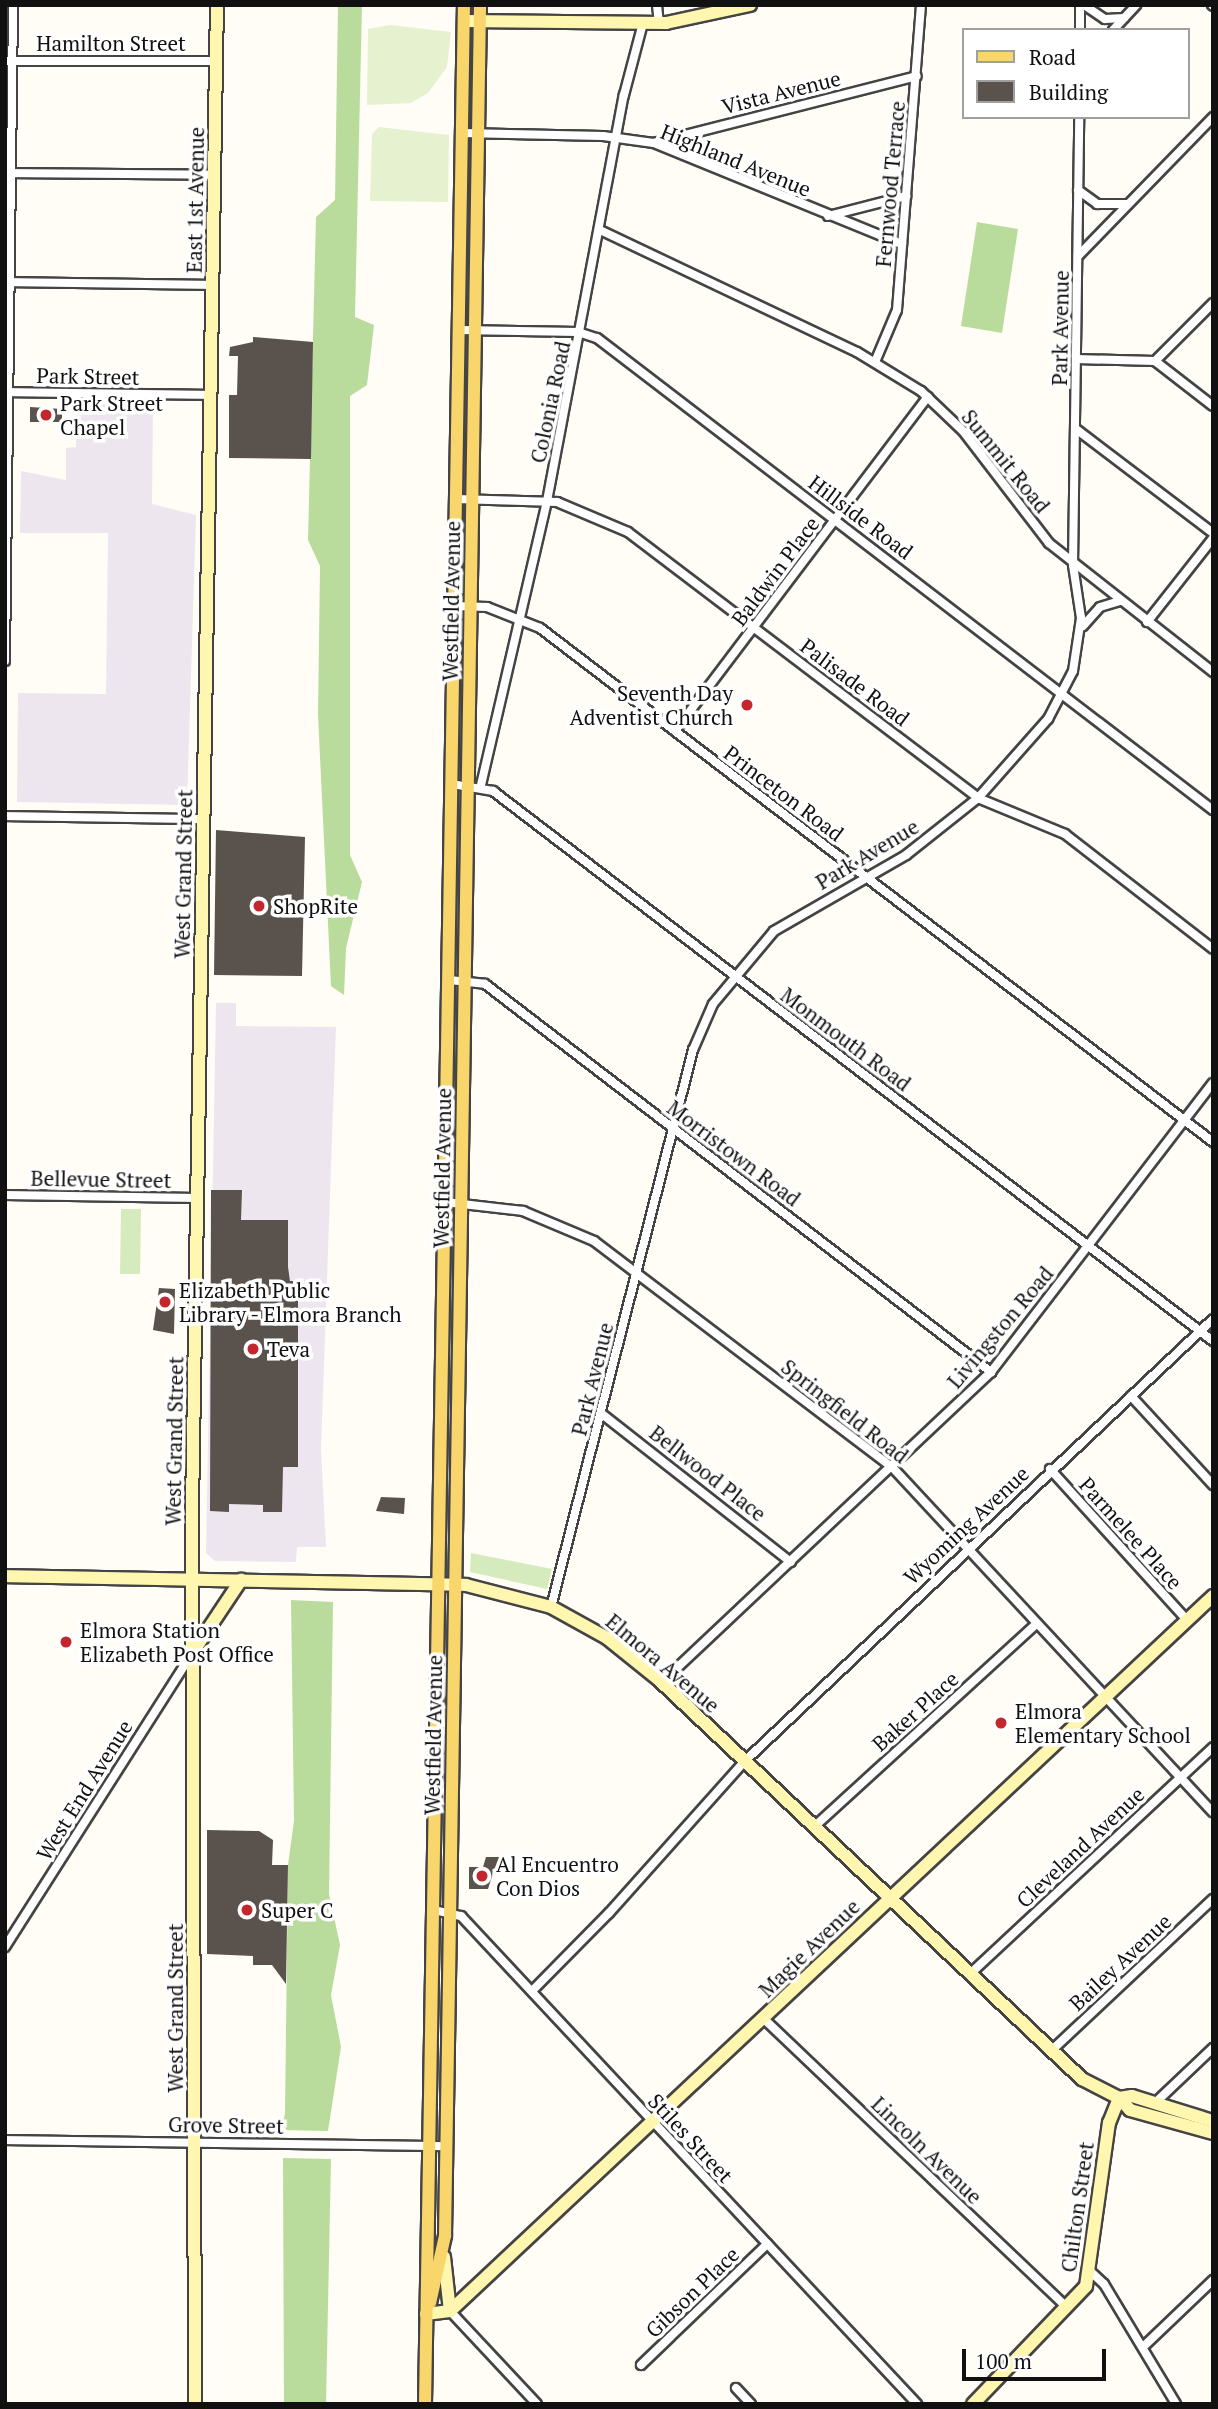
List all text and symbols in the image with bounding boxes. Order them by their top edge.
legend [962,28,1190,119]
street label: Hamilton Street [36,30,186,56]
text: Road [1029,43,1076,71]
street label: Vista Avenue [719,65,843,119]
text: Building [1029,78,1108,106]
street label: Fernwood Terrace [870,100,910,268]
street label: Highland Avenue [657,118,815,202]
street label: East 1st Avenue [181,126,209,274]
street label: Park Avenue [1046,270,1074,386]
street label: Colonia Road [525,339,575,465]
street label: Park Street [36,363,140,389]
place label: Park Street Chapel [60,390,163,440]
street label: Summit Road [957,404,1055,518]
marker: Park Street Chapel [38,407,54,423]
street label: Hillside Road [804,470,918,564]
street label: Baldwin Place [726,511,824,631]
street label: Westfield Avenue [437,520,465,682]
street label: Palisade Road [796,633,914,731]
place label: Seventh Day Adventist Church [570,680,733,730]
marker: Seventh Day Adventist Church [739,697,755,713]
street label: Princeton Road [719,740,849,846]
street label: West Grand Street [169,789,197,959]
street label: Park Avenue [811,813,923,895]
place label: ShopRite [273,893,358,919]
marker: ShopRite [251,898,267,914]
street label: Monmouth Road [776,982,916,1096]
street label: Westfield Avenue [428,1087,456,1249]
street label: Morristown Road [662,1095,806,1211]
street label: Bellevue Street [30,1165,172,1193]
street label: Livingston Road [942,1261,1058,1393]
place label: Elizabeth Public Library - Elmora Branch [179,1277,403,1327]
marker: Elizabeth Public Library - Elmora Branch [157,1294,173,1310]
street label: Park Avenue [566,1320,618,1438]
place label: Teva [267,1336,310,1362]
marker: Teva [245,1341,261,1357]
street label: Springfield Road [777,1354,913,1468]
street label: West Grand Street [160,1356,188,1526]
street label: Bellwood Place [645,1420,771,1526]
street label: Wyoming Avenue [898,1460,1034,1590]
street label: Parmelee Place [1074,1472,1188,1594]
street label: Elmora Avenue [601,1608,725,1718]
place label: Elmora Station Elizabeth Post Office [80,1617,274,1667]
marker: Elmora Station Elizabeth Post Office [58,1634,74,1650]
street label: Westfield Avenue [419,1654,447,1816]
street label: Baker Place [867,1666,963,1756]
place label: Elmora Elementary School [1015,1698,1191,1748]
street label: West End Avenue [31,1715,137,1865]
marker: Elmora Elementary School [993,1715,1009,1731]
street label: Cleveland Avenue [1011,1781,1149,1913]
place label: Al Encuentro Con Dios [496,1851,619,1901]
marker: Al Encuentro Con Dios [474,1868,490,1884]
street label: Magie Avenue [753,1894,865,2002]
place label: Super C [261,1897,333,1923]
marker: Super C [239,1902,255,1918]
street label: Bailey Avenue [1064,1908,1176,2016]
street label: West Grand Street [162,1923,188,2093]
street label: Stiles Street [643,2088,739,2188]
street label: Lincoln Avenue [866,2091,988,2209]
street label: Grove Street [168,2111,284,2139]
street label: Chilton Street [1055,2140,1099,2274]
street label: Gibson Place [640,2241,744,2343]
scale bar [966,2336,1110,2380]
text: 100 m [975,2347,1032,2375]

